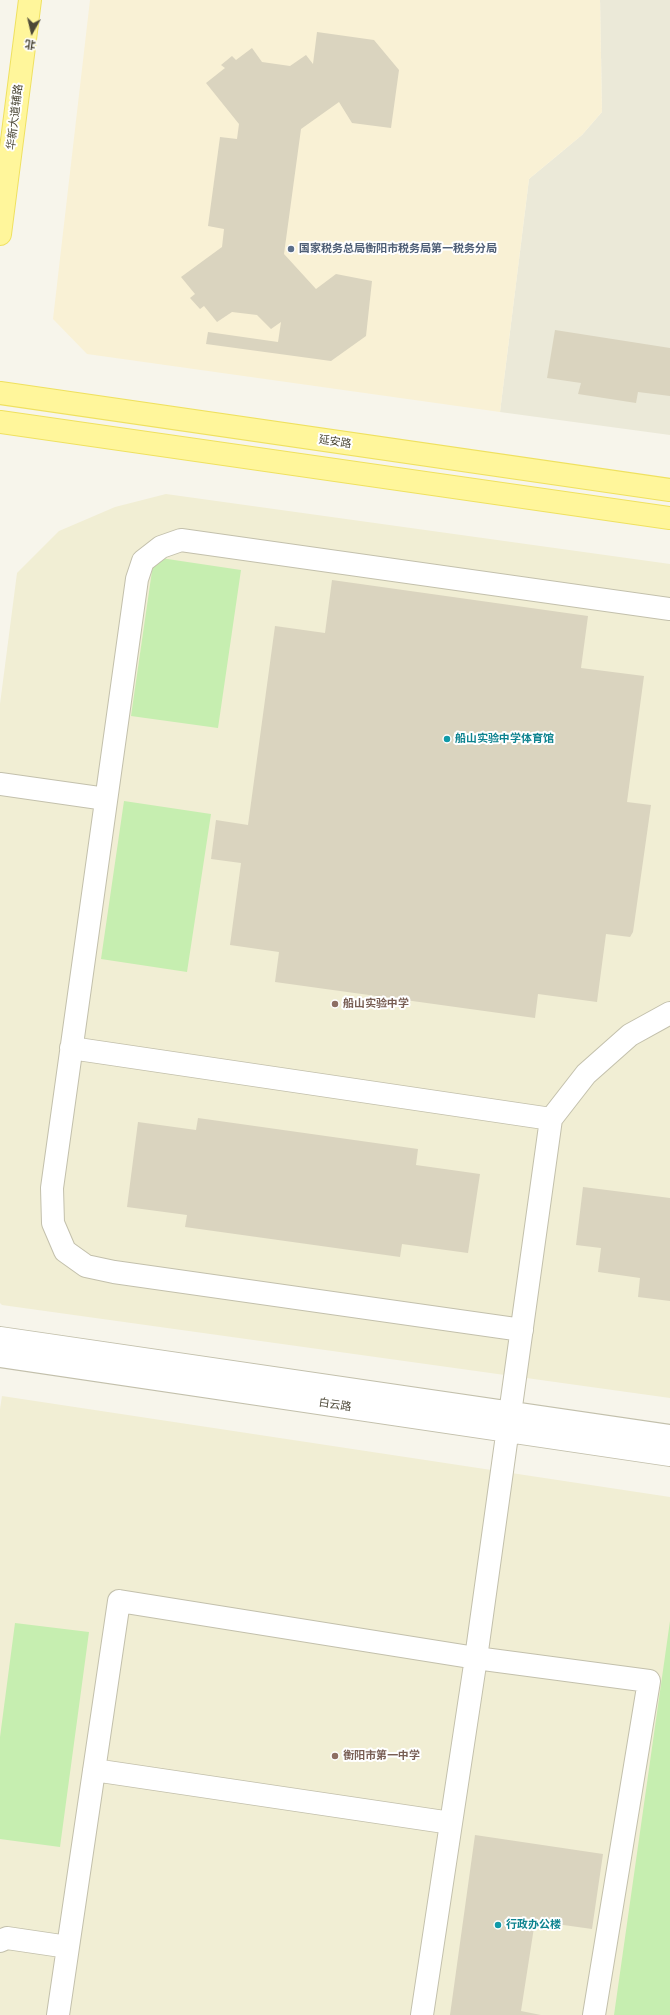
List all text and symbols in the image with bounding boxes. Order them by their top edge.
north arrow [12,12,52,52]
text: 北 [24,37,37,52]
street label: 华新大道辅路 [4,83,26,151]
place label: 国家税务总局衡阳市税务局第一税务分局 [299,242,497,256]
marker: 国家税务总局衡阳市税务局第一税务分局 [286,244,296,254]
street label: 延安路 [318,433,352,451]
place label: 船山实验中学体育馆 [455,732,554,746]
marker: 船山实验中学体育馆 [442,734,452,744]
place label: 船山实验中学 [343,997,409,1011]
marker: 船山实验中学 [330,999,340,1009]
street label: 白云路 [318,1396,352,1414]
place label: 衡阳市第一中学 [343,1749,420,1763]
marker: 衡阳市第一中学 [330,1751,340,1761]
place label: 行政办公楼 [506,1918,561,1932]
marker: 行政办公楼 [493,1920,503,1930]

